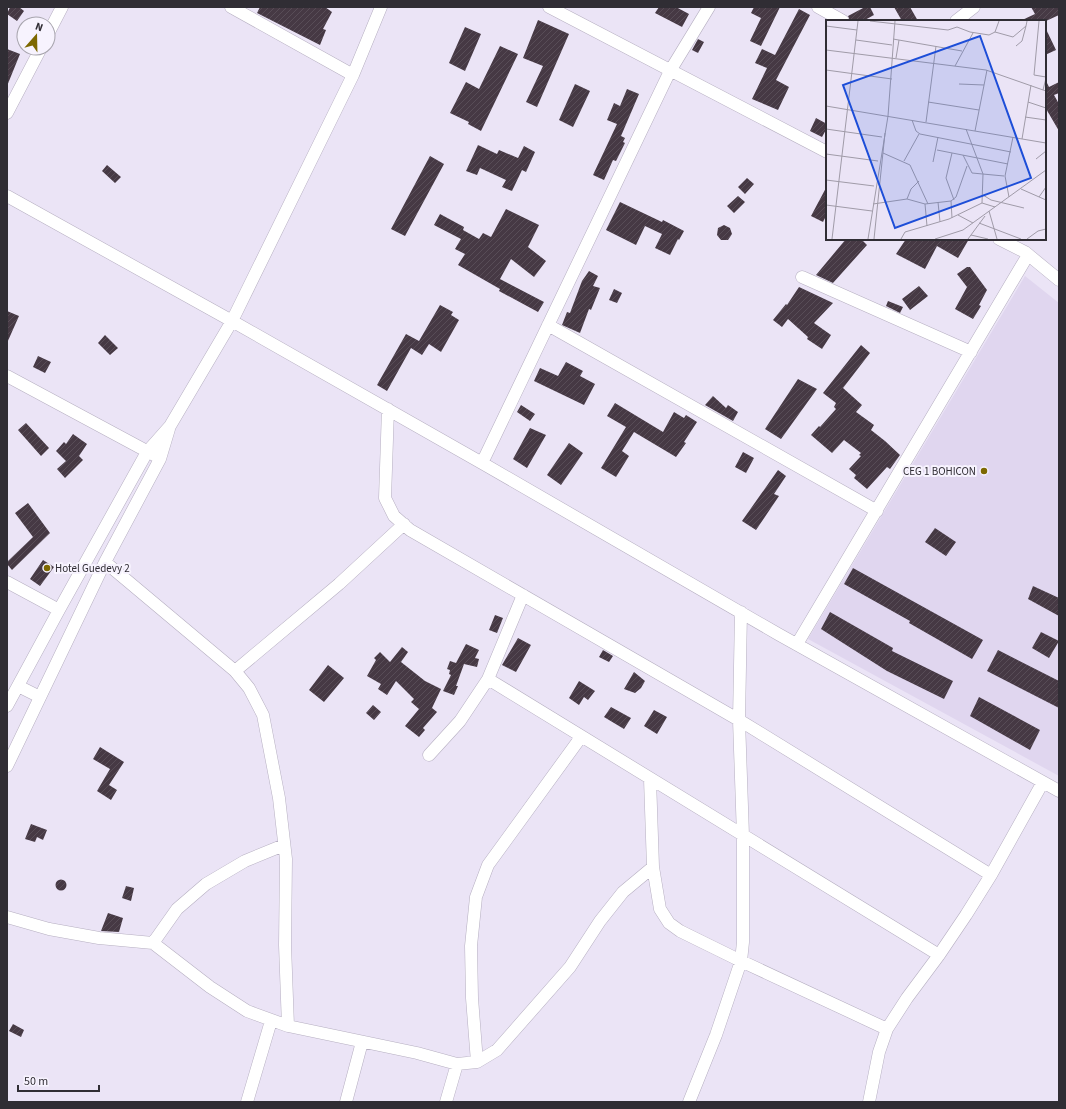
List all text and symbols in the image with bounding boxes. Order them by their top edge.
north arrow [16,16,56,56]
text: N [33,19,45,35]
inset map [826,20,1046,240]
place label: CEG 1 BOHICON [903,464,976,479]
marker: CEG 1 BOHICON [979,466,989,476]
place label: Hotel Guedevy 2 [55,561,130,576]
marker: Hotel Guedevy 2 [42,563,52,573]
scale bar [18,1067,99,1093]
text: 50 m [24,1073,48,1090]

